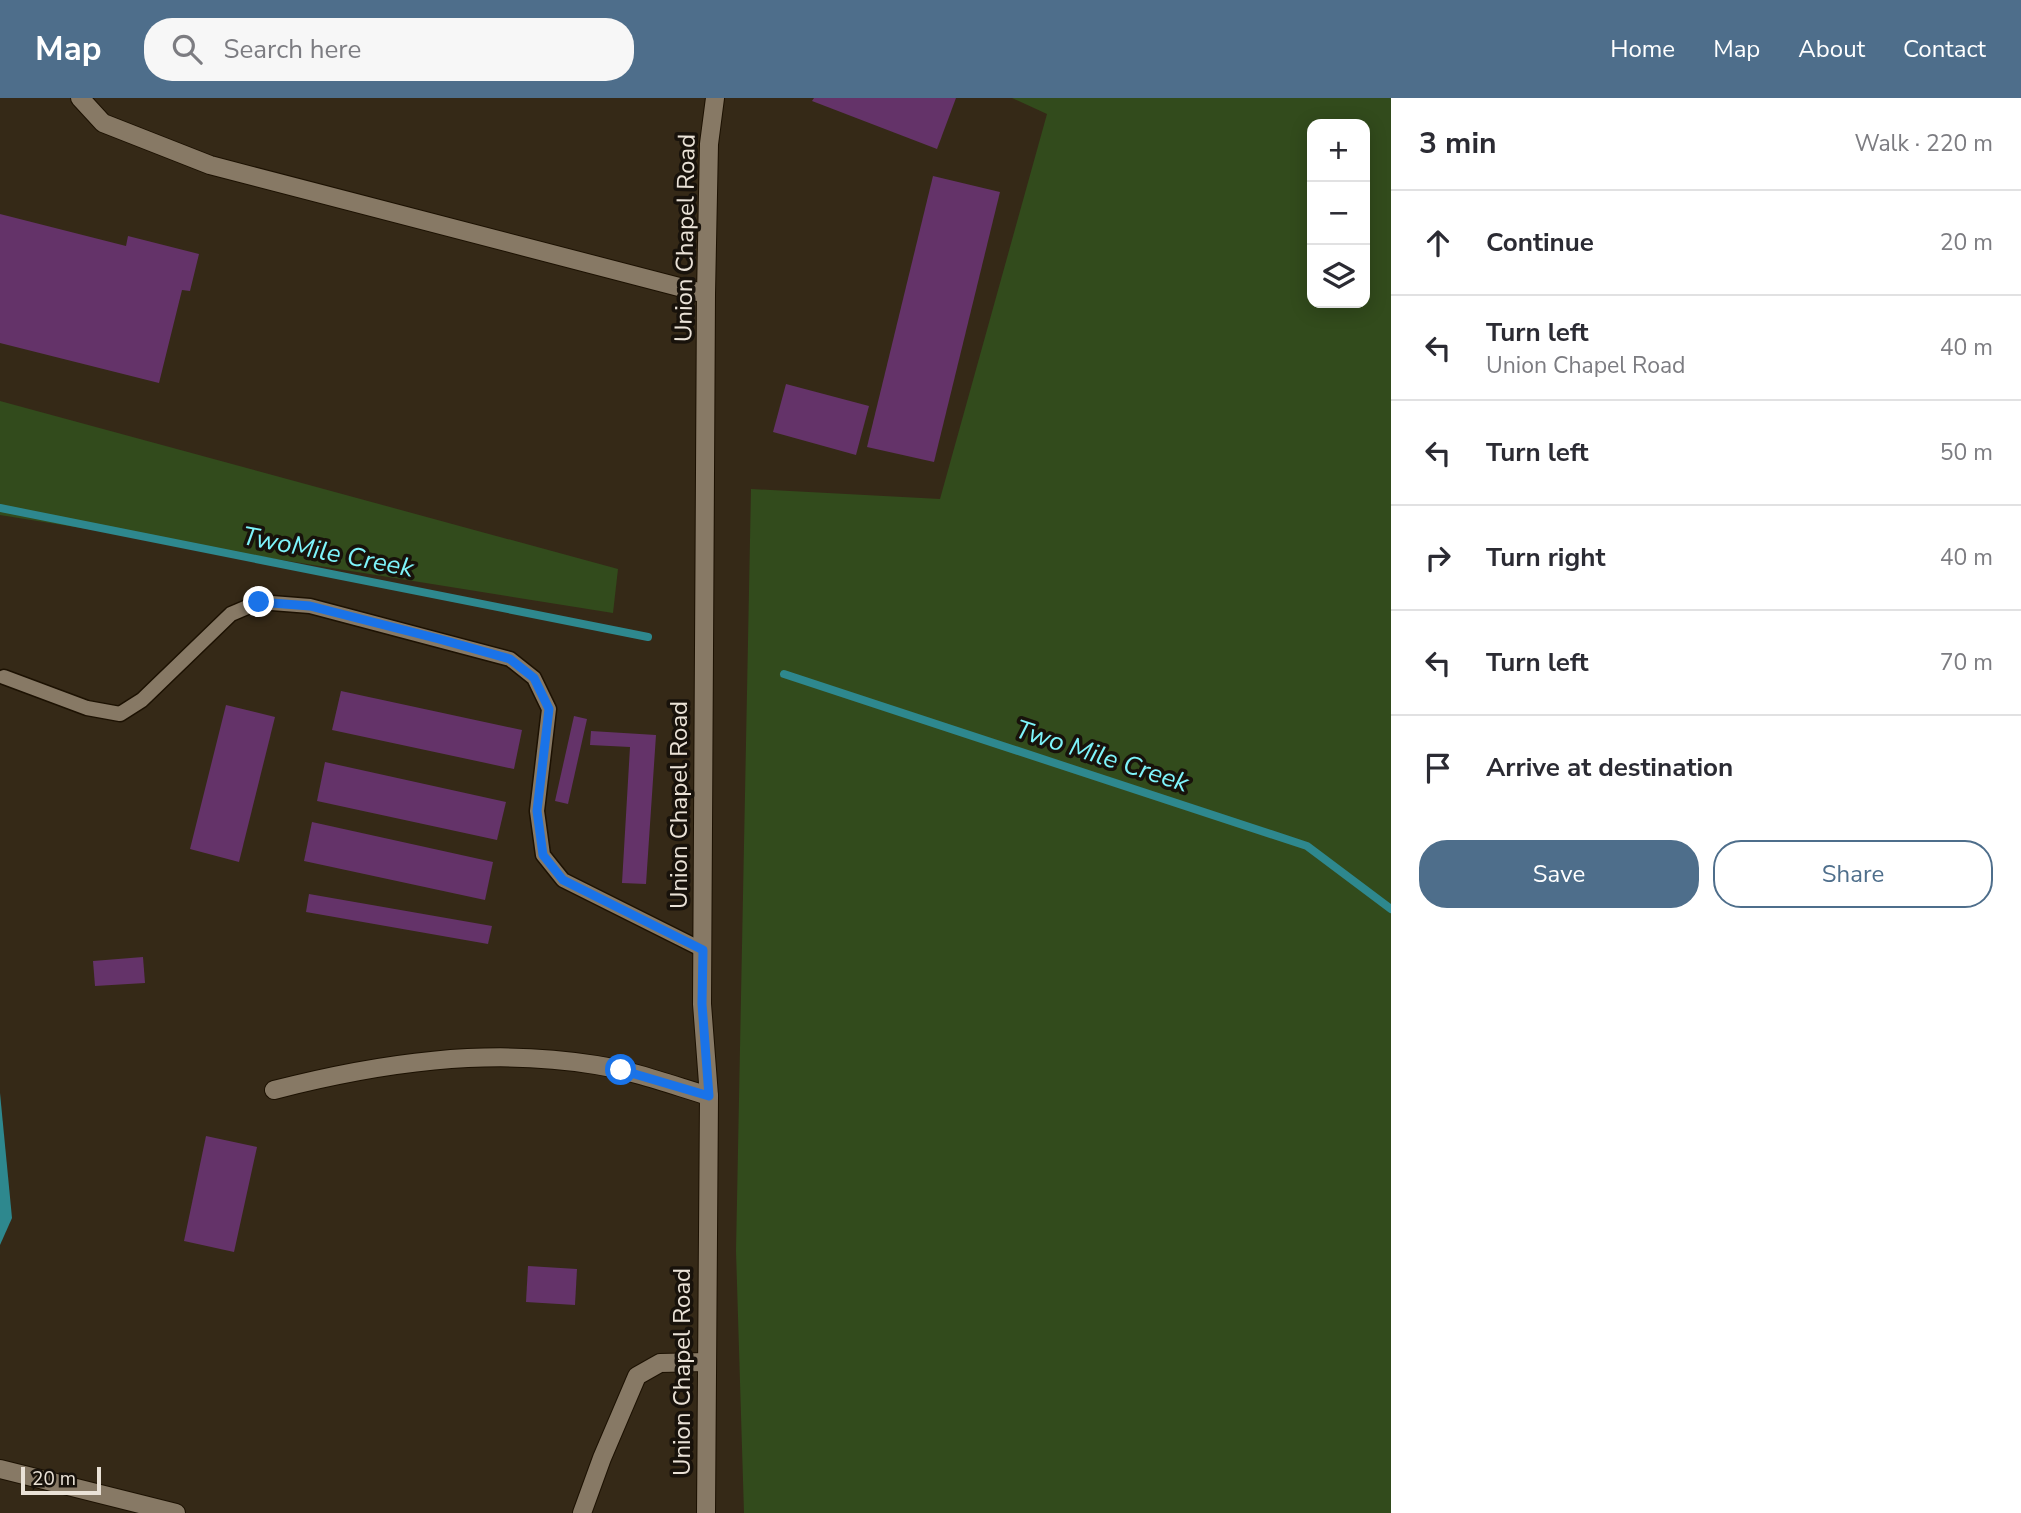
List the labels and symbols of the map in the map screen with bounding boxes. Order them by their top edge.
street label: Union Chapel Road [667,134,703,342]
water label: TwoMile Creek [239,518,418,586]
route end [243,586,274,617]
street label: Union Chapel Road [663,701,695,909]
water label: Two Mile Creek [1011,711,1194,801]
route start [605,1054,636,1085]
street label: Union Chapel Road [666,1268,698,1476]
scale bar [21,1464,102,1496]

